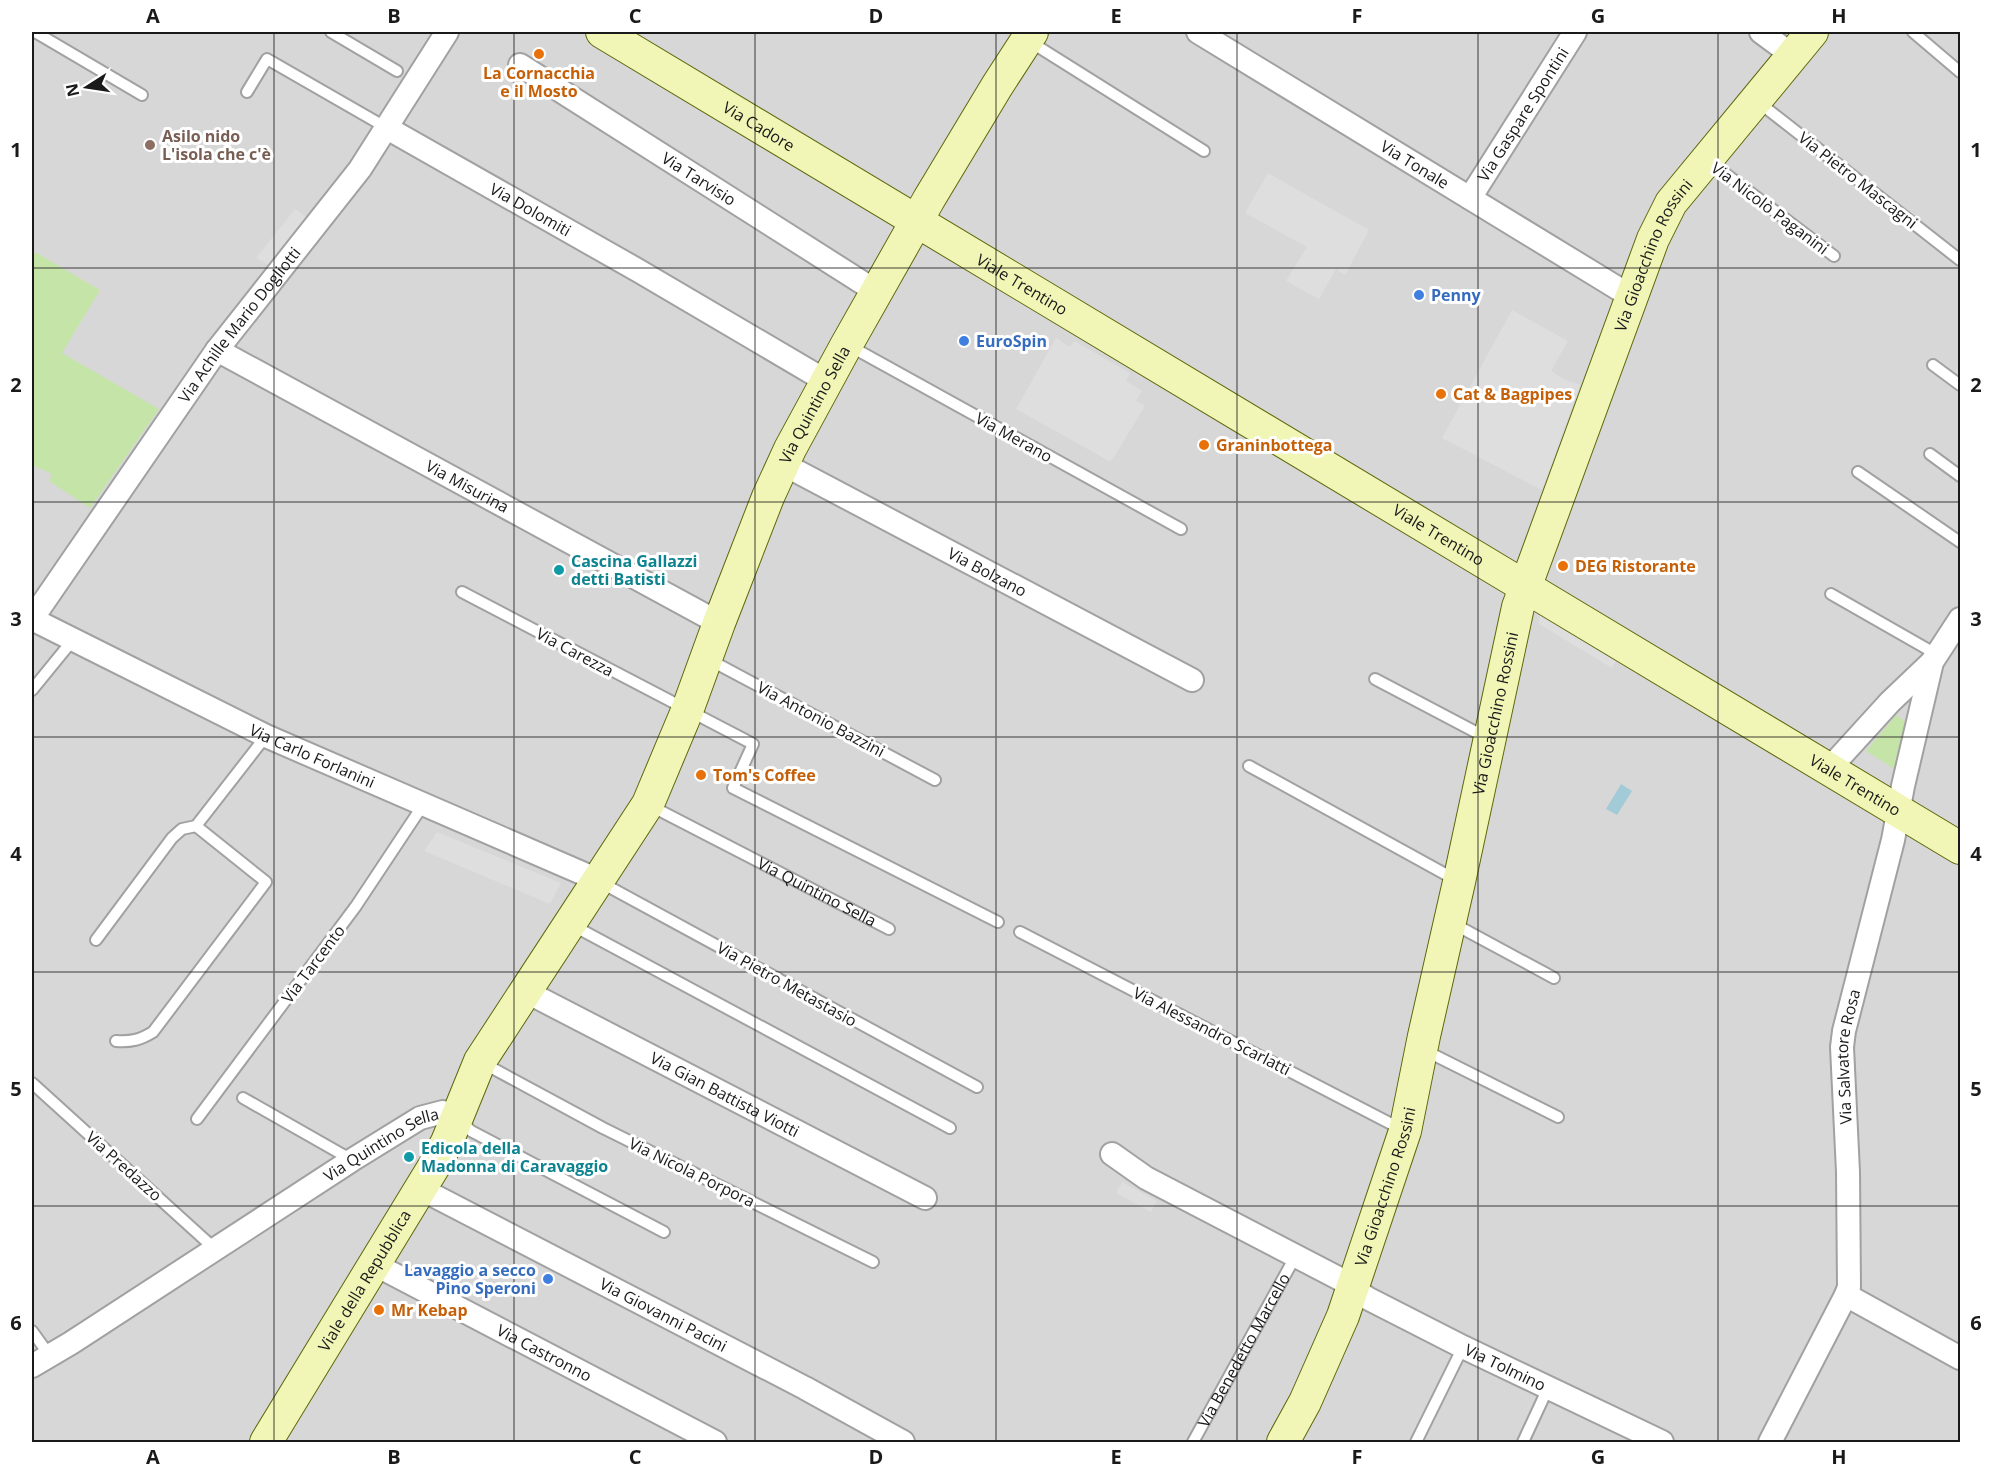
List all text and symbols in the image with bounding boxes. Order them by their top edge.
text: A [146,2,160,29]
text: B [387,2,401,29]
text: C [629,2,642,29]
text: D [869,2,883,29]
text: E [1110,2,1122,29]
text: F [1352,2,1362,29]
text: G [1591,2,1605,29]
text: H [1831,2,1847,29]
street label: Via Gaspare Spontini [1472,43,1574,186]
marker: La Cornacchia e il Mosto [532,47,546,61]
north arrow [57,57,117,117]
place label: La Cornacchia e il Mosto [483,62,595,102]
text: N [60,81,84,99]
street label: Via Cadore [719,96,799,156]
place label: Asilo nido L'isola che c'è [162,125,271,165]
street label: Via Pietro Mascagni [1794,127,1922,233]
street label: Via Tonale [1376,135,1453,194]
text: 1 [10,136,22,163]
text: 1 [1970,136,1982,163]
marker: Asilo nido L'isola che c'è [143,138,157,152]
street label: Via Tarvisio [657,147,740,211]
street label: Via Nicolò Paganini [1707,157,1833,259]
street label: Via Gioacchino Rossini [1609,174,1697,335]
street label: Via Dolomiti [486,178,575,241]
street label: Via Achille Mario Dogliotti [173,242,305,407]
street label: Viale Trentino [972,248,1072,320]
place label: Penny [1431,284,1482,306]
marker: Penny [1412,288,1426,302]
place label: EuroSpin [976,330,1047,352]
marker: EuroSpin [957,334,971,348]
street label: Via Quintino Sella [774,342,855,467]
text: 2 [10,371,22,398]
text: 2 [1970,371,1982,398]
place label: Cat & Bagpipes [1453,383,1572,405]
marker: Cat & Bagpipes [1434,387,1448,401]
street label: Via Merano [972,407,1056,467]
place label: Graninbottega [1216,434,1333,456]
marker: Graninbottega [1197,438,1211,452]
street label: Via Misurina [422,455,513,518]
street label: Viale Trentino [1389,499,1488,571]
street label: Via Bolzano [944,542,1031,602]
place label: Cascina Gallazzi detti Batisti [571,550,697,590]
place label: DEG Ristorante [1575,555,1696,577]
marker: DEG Ristorante [1556,559,1570,573]
marker: Cascina Gallazzi detti Batisti [552,563,566,577]
text: 3 [10,605,22,632]
text: 3 [1970,605,1982,632]
street label: Via Carezza [532,622,618,682]
street label: Via Gioacchino Rossini [1467,630,1523,797]
street label: Via Antonio Bazzini [753,676,889,762]
street label: Via Carlo Forlanini [246,718,379,793]
street label: Viale Trentino [1805,749,1905,821]
place label: Tom's Coffee [713,764,816,786]
marker: Tom's Coffee [694,768,708,782]
text: 4 [10,840,22,867]
text: 4 [1970,840,1982,867]
street label: Via Quintino Sella [754,852,880,932]
street label: Via Tarcento [276,920,350,1008]
street label: Via Pietro Metastasio [713,936,861,1032]
street label: Via Alessandro Scarlatti [1129,982,1295,1080]
street label: Via Salvatore Rosa [1831,987,1865,1125]
street label: Via Gian Battista Viotti [647,1047,803,1142]
text: 5 [10,1075,22,1102]
text: 5 [1970,1075,1982,1102]
street label: Via Quintino Sella [319,1103,441,1187]
street label: Via Gioacchino Rossini [1349,1105,1421,1269]
street label: Via Predazzo [81,1126,167,1206]
street label: Via Nicola Porpora [625,1132,759,1212]
place label: Edicola della Madonna di Caravaggio [421,1137,608,1177]
marker: Edicola della Madonna di Caravaggio [402,1150,416,1164]
street label: Viale della Repubblica [313,1206,416,1356]
place label: Lavaggio a secco Pino Speroni [404,1259,536,1299]
street label: Via Benedetto Marcello [1192,1269,1295,1431]
marker: Lavaggio a secco Pino Speroni [541,1272,555,1286]
street label: Via Giovanni Pacini [596,1272,731,1357]
place label: Mr Kebap [391,1299,468,1321]
marker: Mr Kebap [372,1303,386,1317]
text: 6 [10,1309,22,1336]
text: 6 [1970,1309,1982,1336]
street label: Via Castronno [493,1319,596,1387]
street label: Via Tolmino [1461,1338,1549,1396]
text: A [146,1443,160,1470]
text: B [387,1443,401,1470]
text: C [629,1443,642,1470]
text: D [869,1443,883,1470]
text: E [1110,1443,1122,1470]
text: F [1352,1443,1362,1470]
text: G [1591,1443,1605,1470]
text: H [1831,1443,1847,1470]

